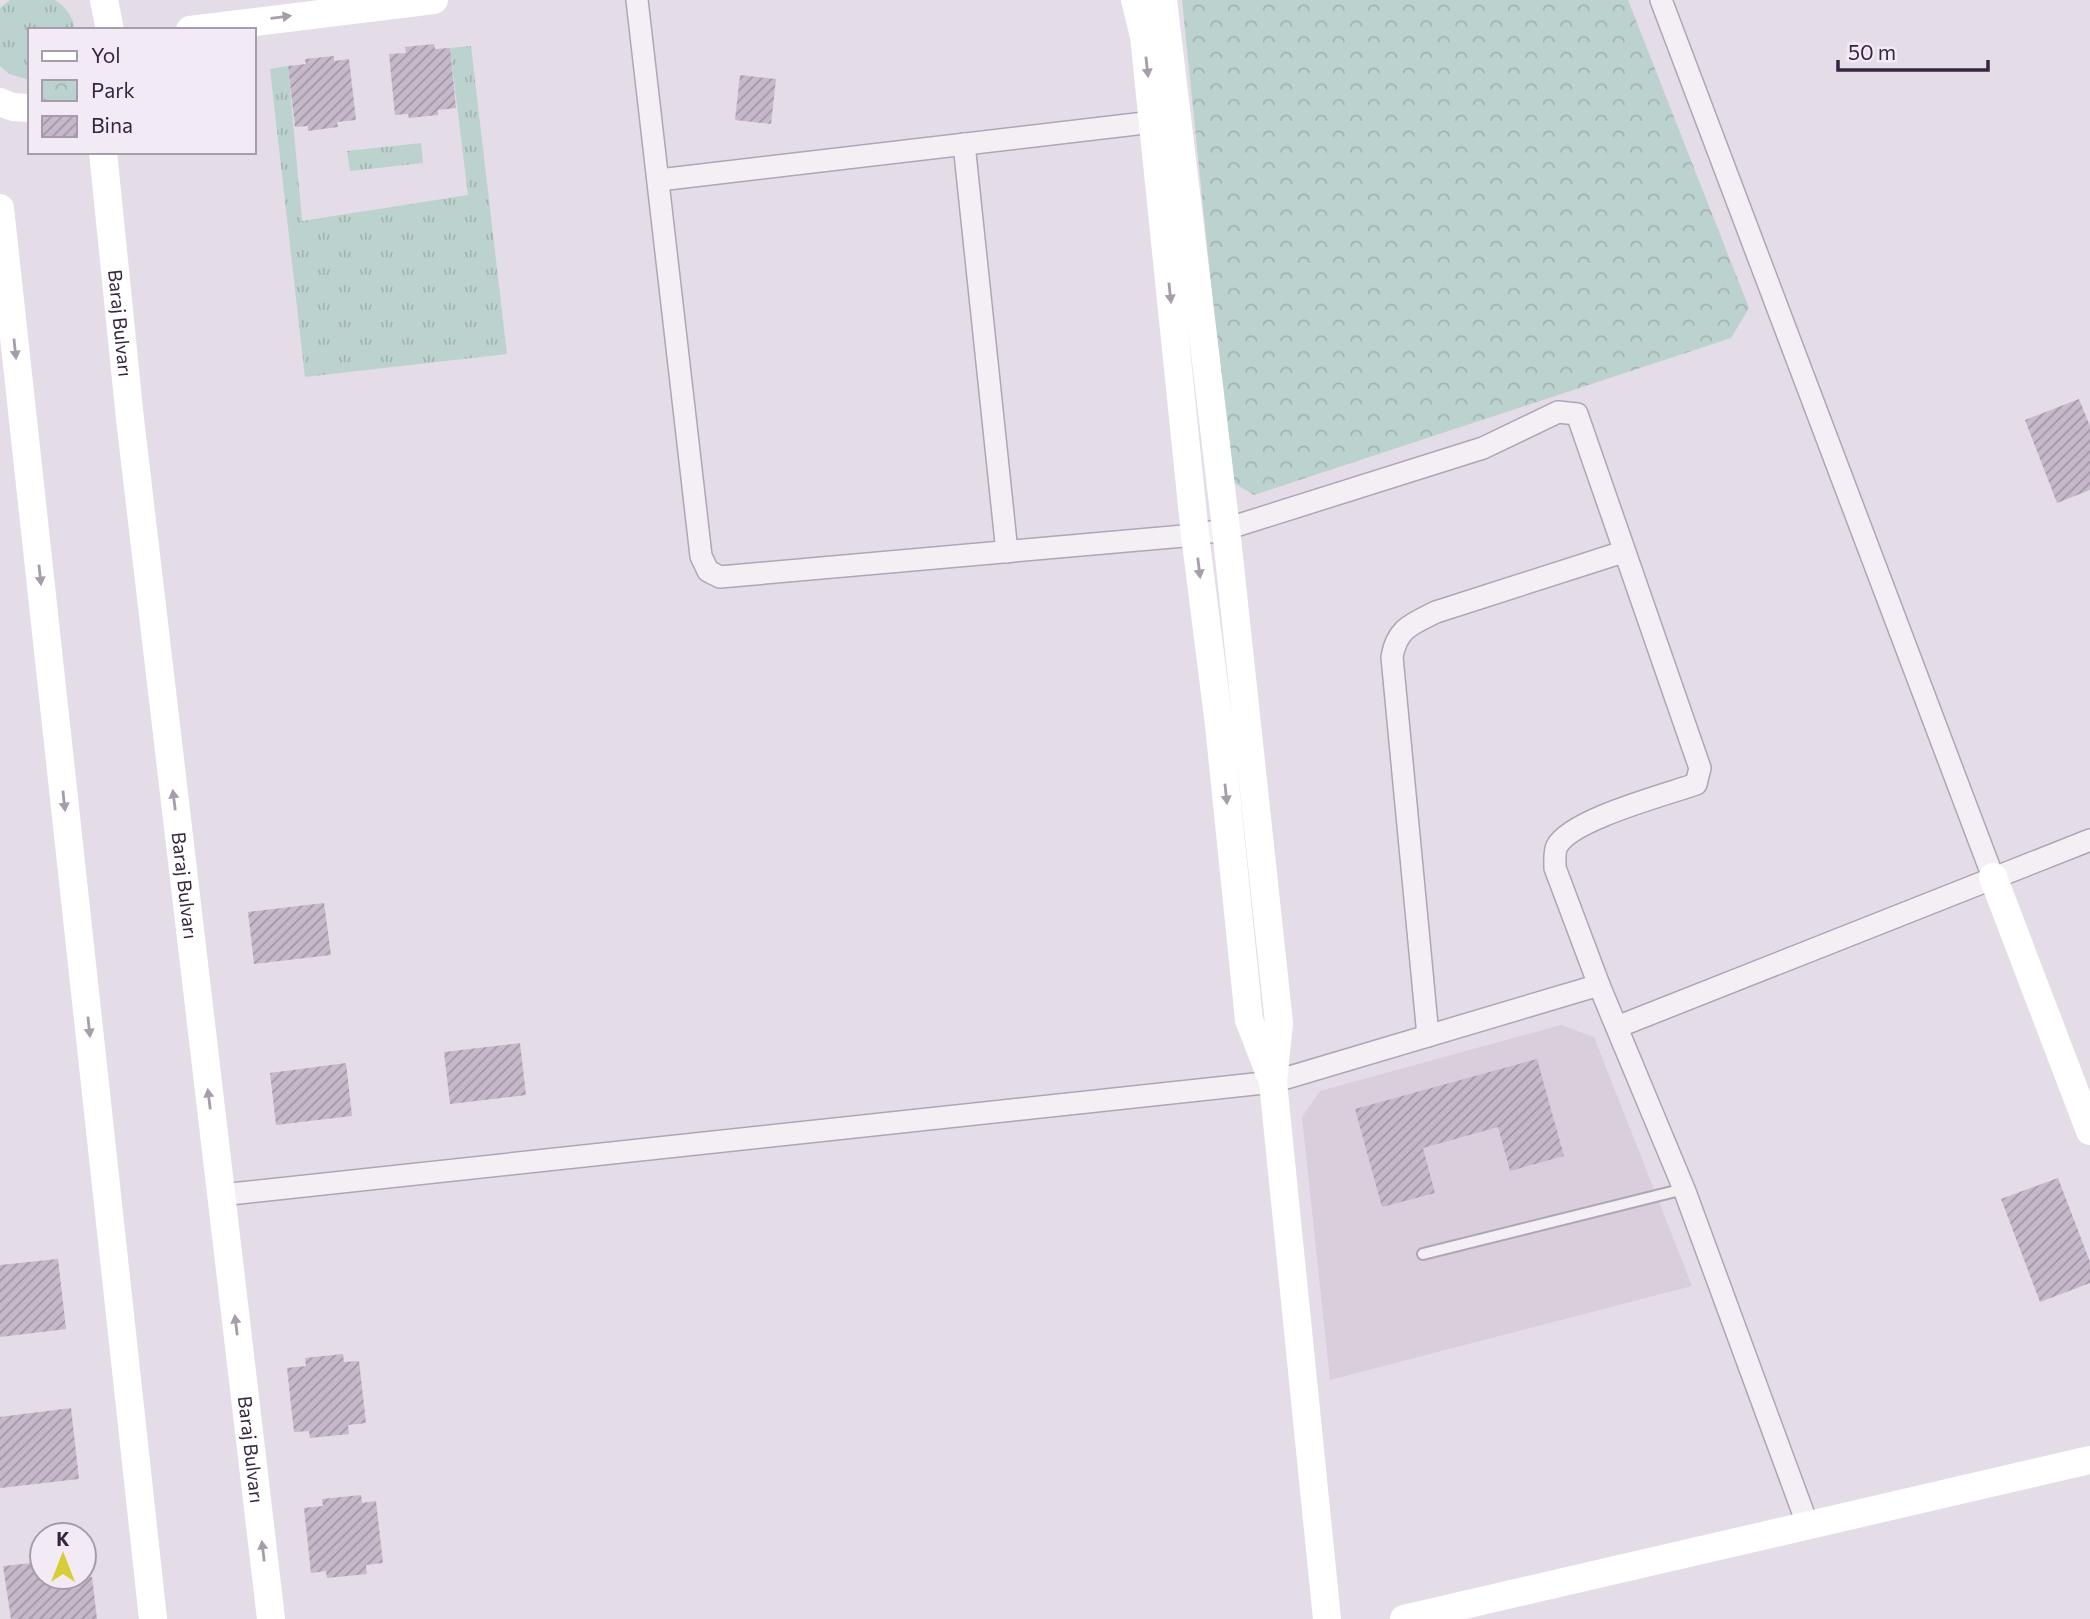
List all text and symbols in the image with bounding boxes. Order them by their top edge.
one-way arrow [271,12,293,23]
legend [28,28,256,154]
scale bar [1838,28,1988,72]
text: 50 m [1848,39,1896,64]
text: Yol [91,42,121,67]
one-way arrow [1142,56,1153,78]
text: Park [91,77,135,102]
text: Bina [91,112,133,137]
street label: Baraj Bulvarı [104,268,138,378]
one-way arrow [1165,282,1176,304]
one-way arrow [10,338,21,360]
one-way arrow [1194,557,1205,579]
one-way arrow [34,564,45,586]
one-way arrow [1221,783,1232,805]
one-way arrow [169,789,180,811]
one-way arrow [59,790,70,812]
street label: Baraj Bulvarı [168,831,203,940]
one-way arrow [83,1016,94,1038]
one-way arrow [204,1088,215,1110]
one-way arrow [230,1314,241,1336]
street label: Baraj Bulvarı [234,1395,269,1504]
north arrow [28,1521,98,1591]
text: K [56,1527,70,1550]
one-way arrow [257,1540,268,1562]

